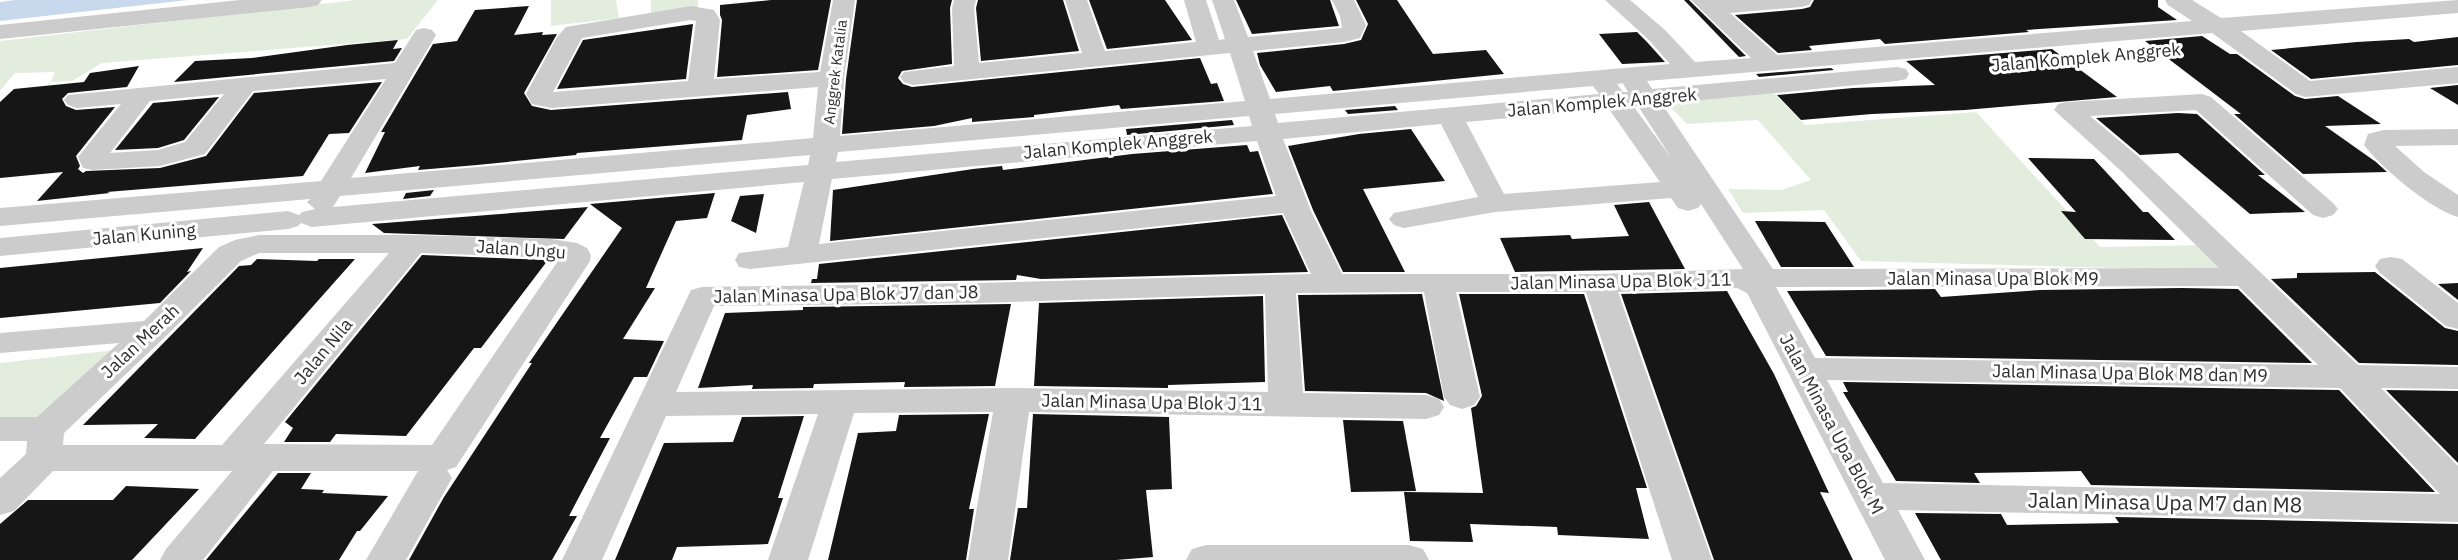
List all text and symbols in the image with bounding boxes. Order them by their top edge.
street label: Anggrek Katalia [819,18,851,126]
street label: Jalan Komplek Anggrek [1990,37,2182,77]
street label: Jalan Komplek Anggrek [1506,82,1698,122]
street label: Jalan Komplek Anggrek [1022,124,1214,164]
street label: Jalan Kuning [91,218,197,250]
street label: Jalan Ungu [475,234,567,264]
street label: Jalan Minasa Upa Blok M9 [1887,267,2099,290]
street label: Jalan Minasa Upa Blok J 11 [1510,268,1732,294]
street label: Jalan Minasa Upa Blok J7 dan J8 [713,280,979,308]
street label: Jalan Merah [96,299,184,383]
street label: Jalan Nila [289,313,358,389]
street label: Jalan Minasa Upa Blok M [1775,330,1889,518]
street label: Jalan Minasa Upa Blok M8 dan M9 [1992,359,2268,387]
street label: Jalan Minasa Upa Blok J 11 [1041,389,1263,415]
street label: Jalan Minasa Upa M7 dan M8 [2027,486,2303,518]

